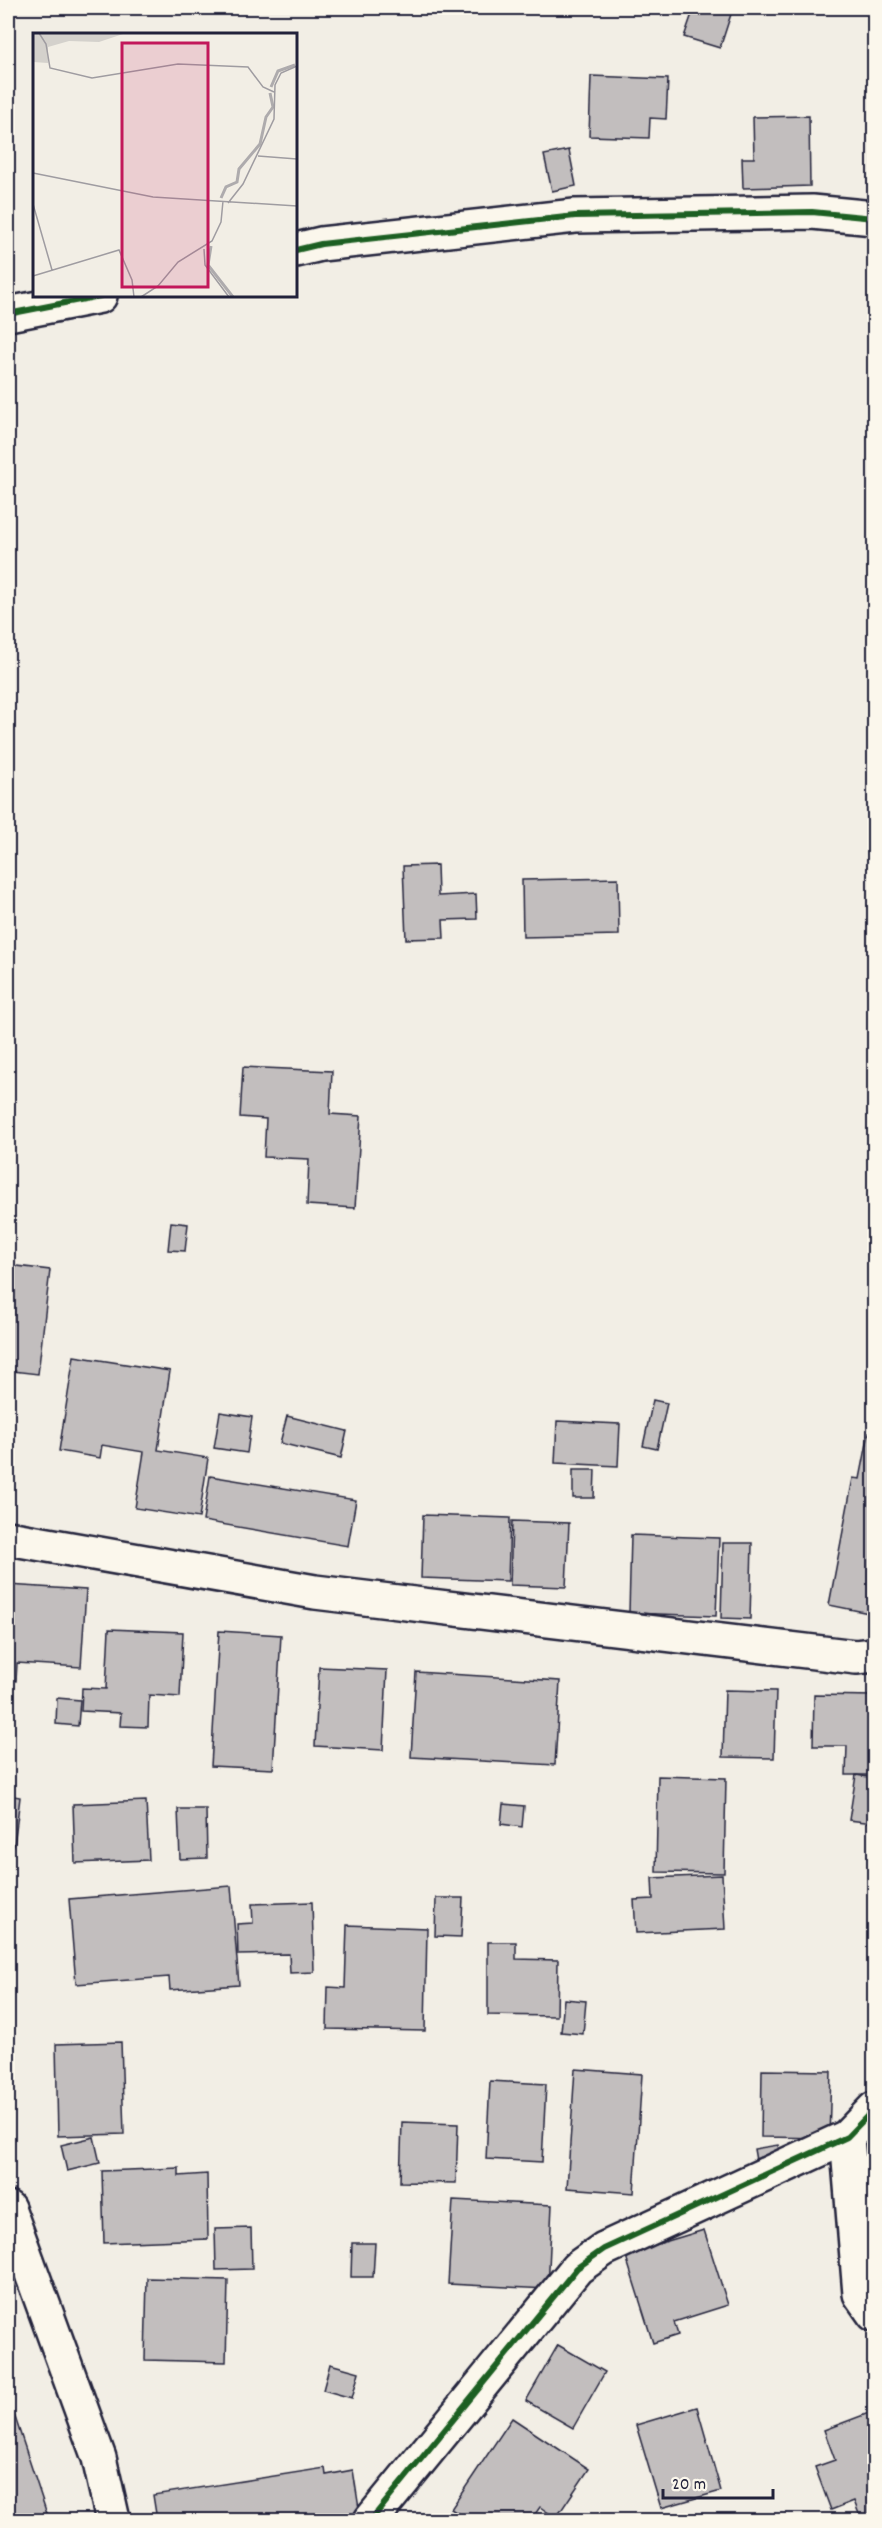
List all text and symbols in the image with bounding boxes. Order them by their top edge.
inset map [33,33,297,297]
scale bar [663,2462,772,2500]
text: 20 m [672,2473,706,2498]

